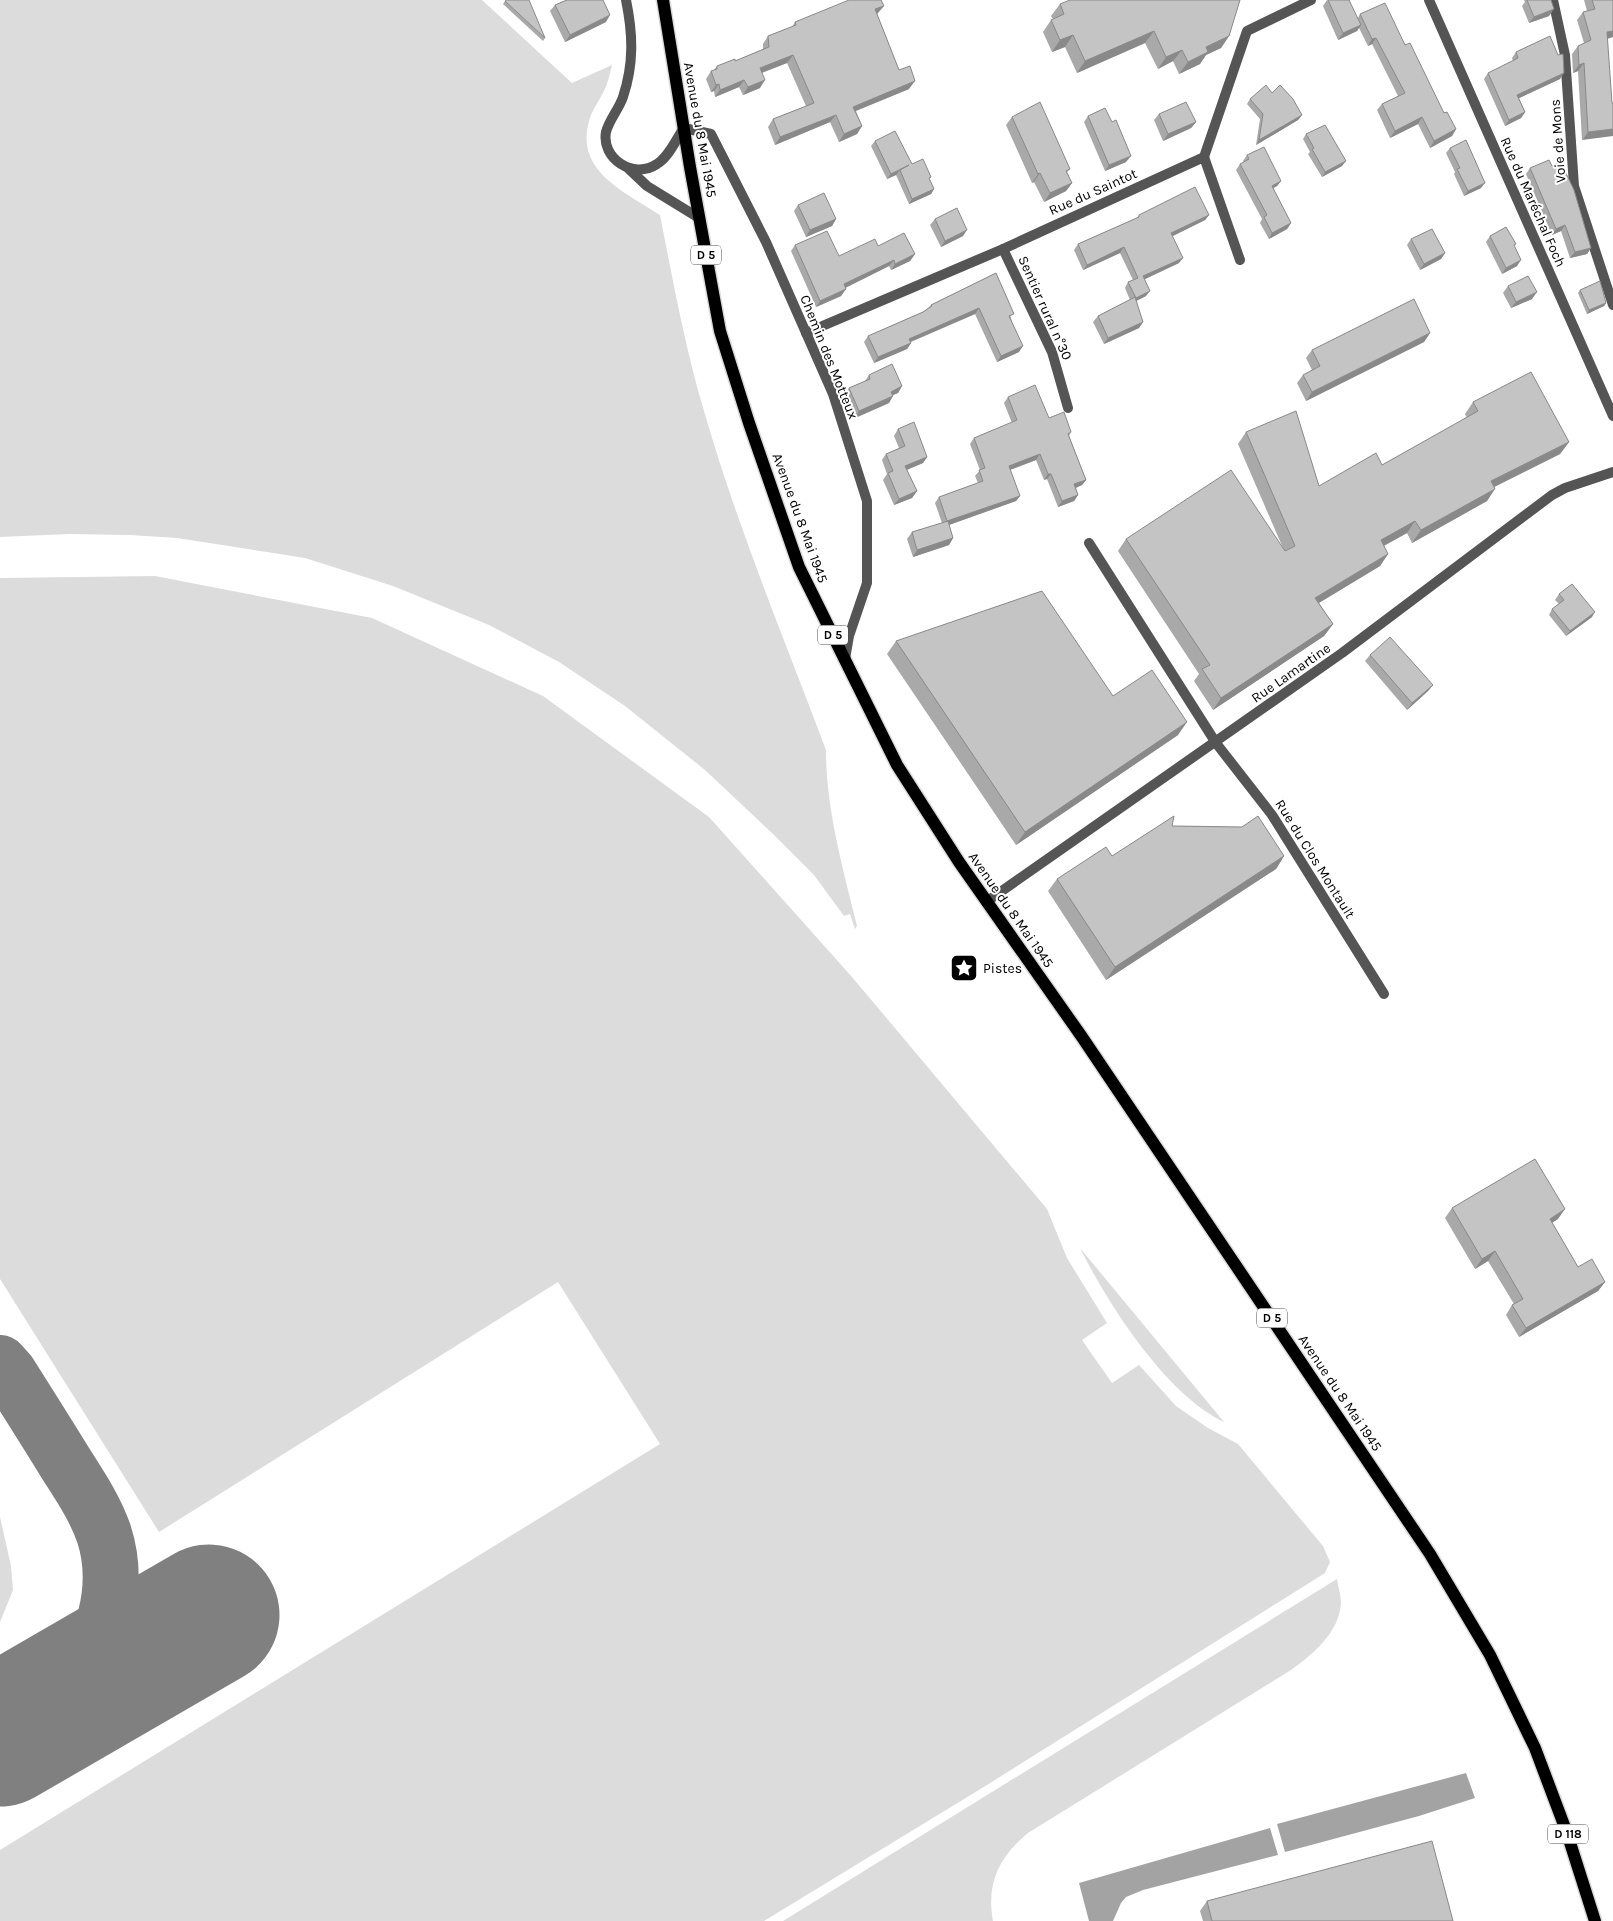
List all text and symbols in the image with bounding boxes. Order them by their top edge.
street label: Avenue du 8 Mai 1945 [680,61,720,199]
street label: Voie de Mons [1547,99,1569,183]
street label: Rue du Maréchal Foch [1497,134,1569,270]
street label: Rue du Saintot [1046,165,1140,219]
road number: D 5 [691,246,721,264]
street label: Sentier rural n°30 [1014,253,1076,363]
street label: Chemin des Motteux [796,292,862,422]
street label: Avenue du 8 Mai 1945 [769,451,831,585]
road number: D 5 [818,626,848,644]
street label: Rue Lamartine [1248,639,1334,707]
street label: Rue du Clos Montault [1271,796,1359,922]
street label: Avenue du 8 Mai 1945 [965,849,1057,971]
place icon: Pistes [949,953,979,983]
place label: Pistes [983,960,1022,977]
road number: D 5 [1257,1309,1287,1328]
street label: Avenue du 8 Mai 1945 [1295,1331,1385,1455]
road number: D 118 [1548,1825,1588,1844]

